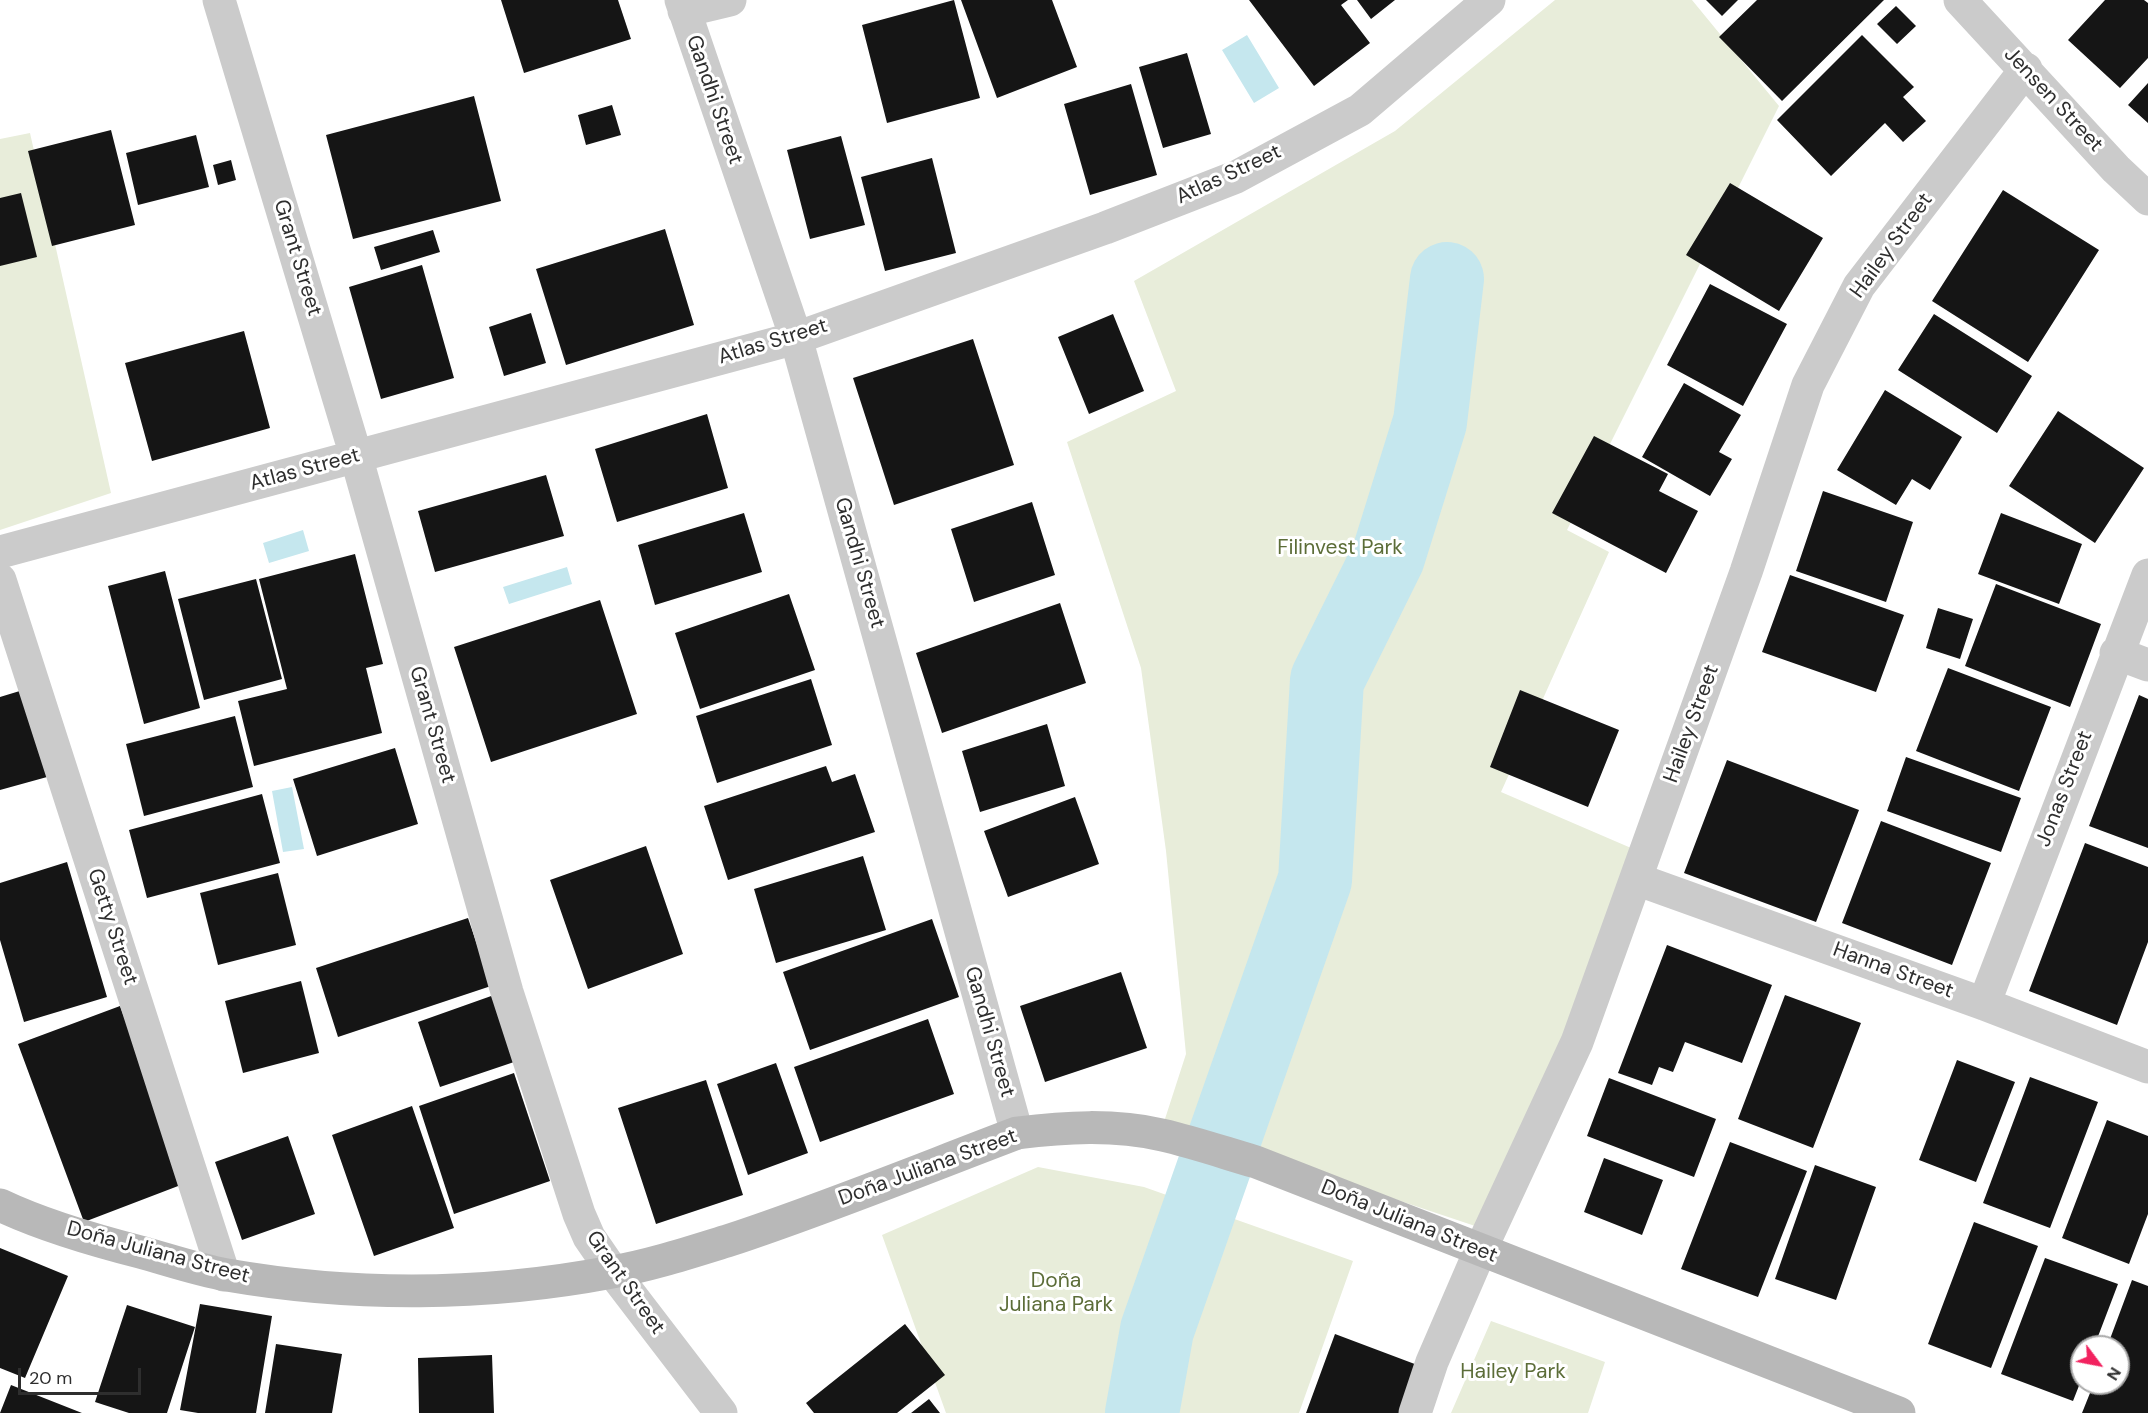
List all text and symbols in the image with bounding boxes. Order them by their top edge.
street label: Gandhi Street [680,32,748,168]
street label: Jensen Street [1998,42,2108,158]
street label: Atlas Street [1172,140,1286,210]
street label: Hailey Street [1845,189,1939,303]
street label: Grant Street [267,197,327,319]
street label: Atlas Street [715,313,831,371]
street label: Atlas Street [247,443,363,497]
street label: Gandhi Street [828,495,890,631]
park label: Filinvest Park [1277,535,1403,561]
street label: Hailey Street [1659,662,1725,786]
street label: Grant Street [403,664,461,786]
street label: Jonas Street [2031,727,2099,851]
street label: Getty Street [81,866,143,988]
street label: Hanna Street [1829,938,1957,1004]
street label: Gandhi Street [958,964,1020,1100]
street label: Doña Juliana Street [835,1124,1021,1212]
street label: Doña Juliana Street [1317,1175,1501,1269]
street label: Doña Juliana Street [64,1216,252,1290]
street label: Grant Street [580,1226,670,1340]
park label: Doña Juliana Park [999,1268,1113,1318]
north arrow [2070,1335,2130,1395]
scale bar [21,1356,144,1394]
park label: Hailey Park [1460,1359,1566,1385]
text: N [2102,1363,2126,1384]
text: 20 m [29,1366,72,1390]

